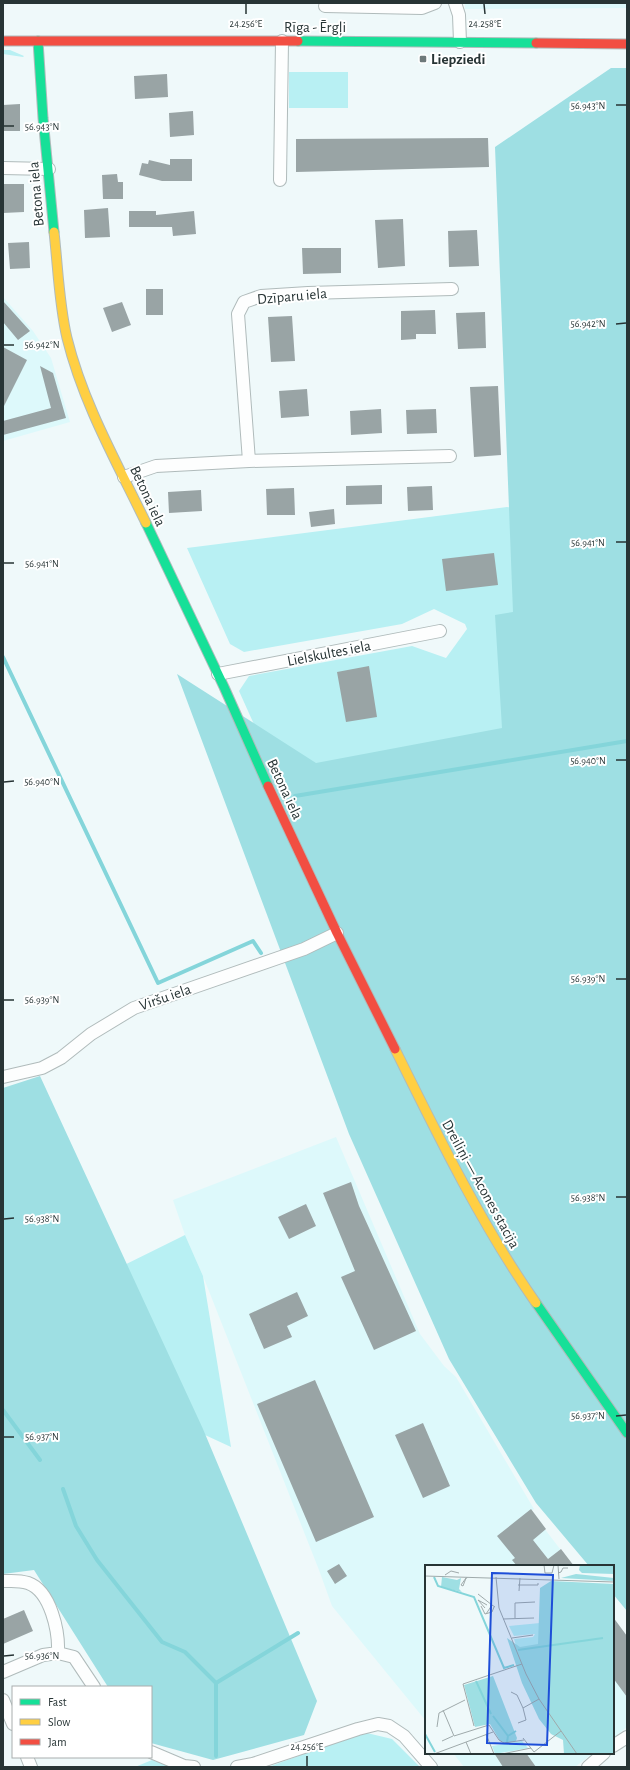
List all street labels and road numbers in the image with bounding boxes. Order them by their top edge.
street label: Rīga - Ērgļi [284,20,346,36]
street label: Betona iela [26,161,47,227]
street label: Dzīparu iela [256,286,328,307]
street label: Betona iela [127,464,168,529]
street label: Lielskultes iela [286,638,372,669]
street label: Betona iela [264,757,305,822]
street label: Viršu iela [137,982,193,1013]
street label: Dreiliņi — Acones stacija [438,1118,522,1252]

